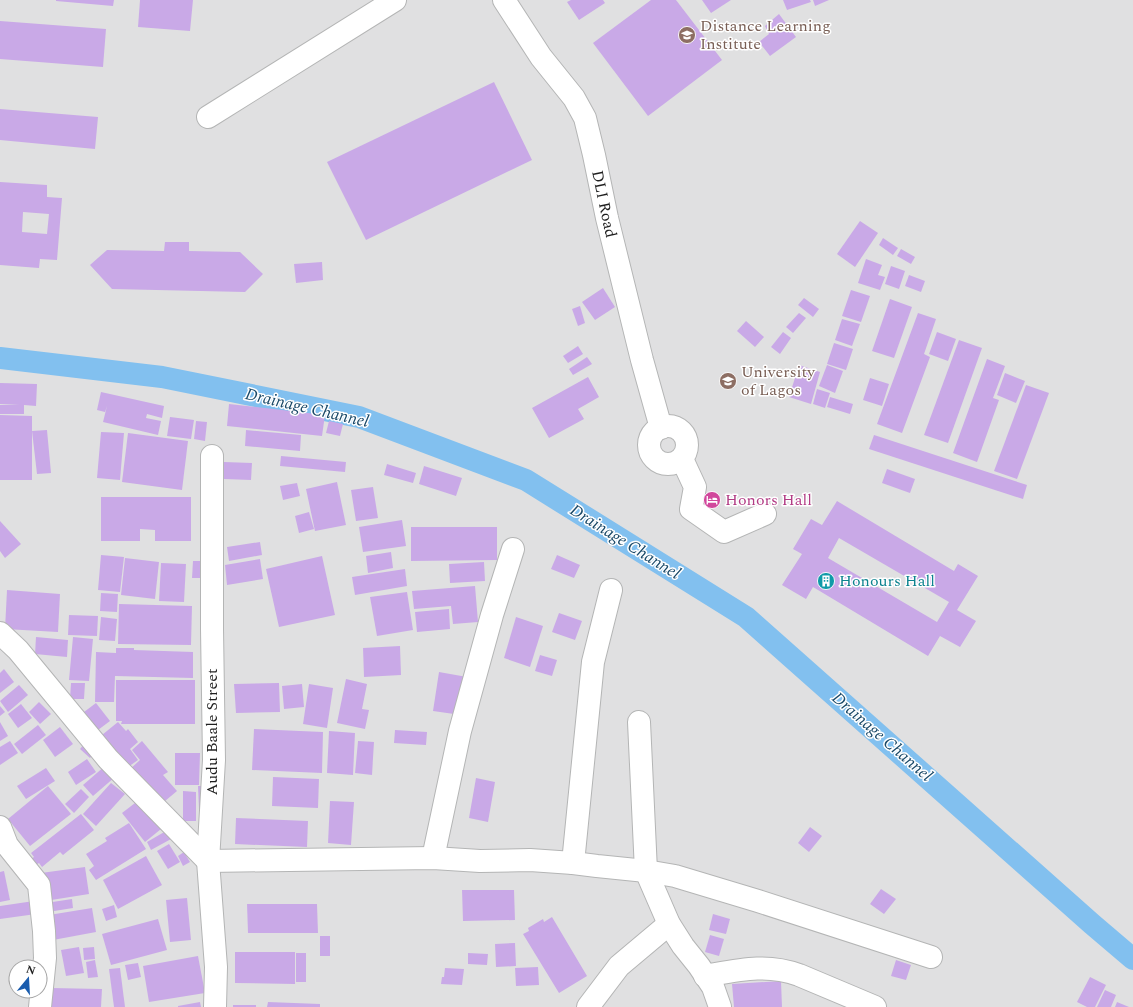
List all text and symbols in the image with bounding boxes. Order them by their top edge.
place label: Distance Learning Institute [700,14,831,56]
school or university icon: Distance Learning Institute [677,25,697,45]
street label: DLI Road [585,168,623,240]
place label: University of Lagos [741,360,816,402]
school or university icon: University of Lagos [718,371,738,391]
water label: Drainage Channel [243,381,372,435]
place label: Honors Hall [725,488,812,512]
hotel icon: Honors Hall [702,490,722,510]
water label: Drainage Channel [565,498,686,587]
place label: Honours Hall [839,569,935,593]
building icon: Honours Hall [816,571,836,591]
street label: Audu Baale Street [200,668,224,796]
water label: Drainage Channel [826,686,939,789]
north arrow [8,959,48,999]
text: N [24,960,38,979]

